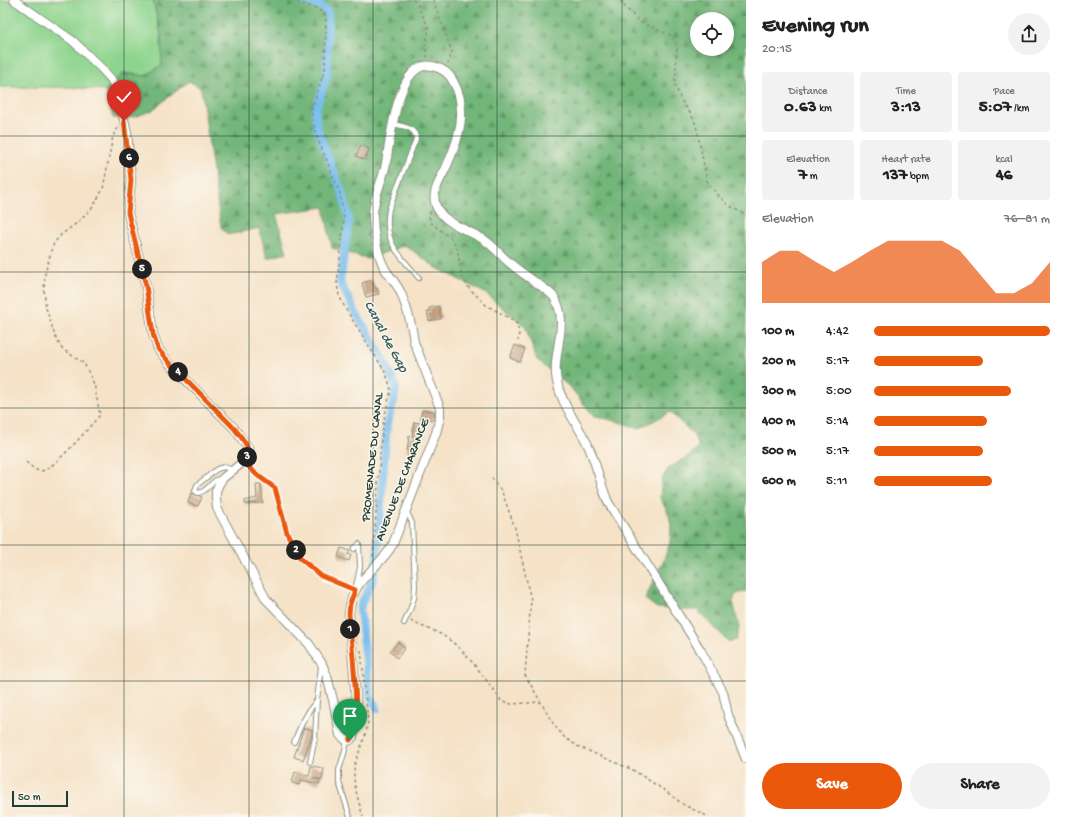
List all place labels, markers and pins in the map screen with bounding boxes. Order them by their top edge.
pin [107,80,141,121]
pin: 6 [119,148,139,168]
pin: 5 [132,259,152,279]
pin: 4 [168,362,188,382]
pin: 3 [237,447,257,467]
pin: 2 [286,540,306,560]
pin: 1 [340,619,360,639]
pin [333,699,367,740]

